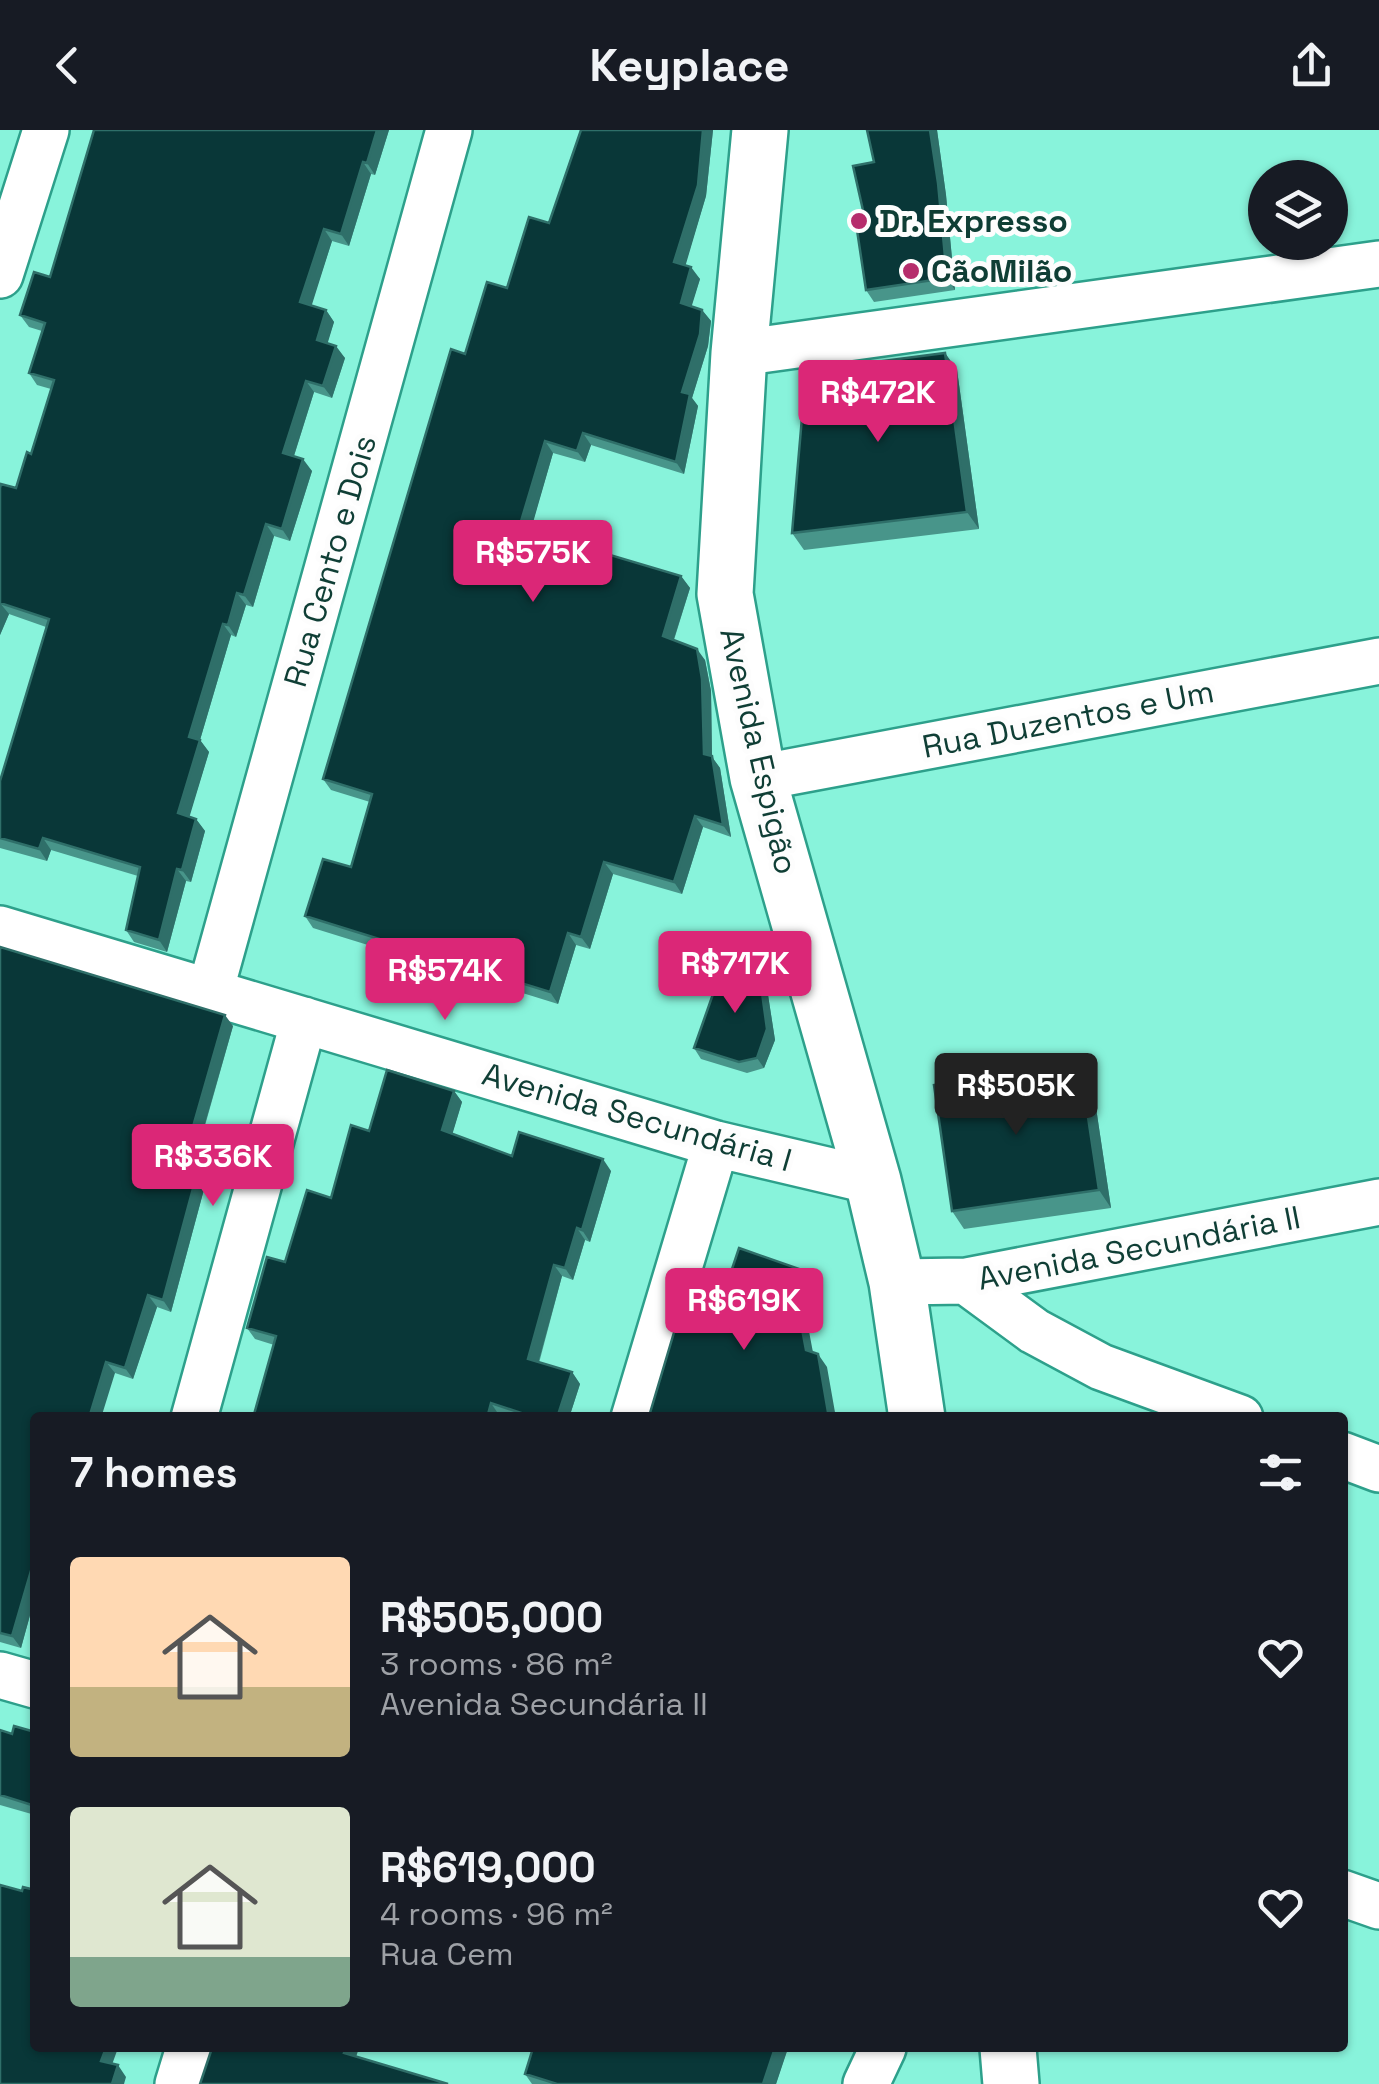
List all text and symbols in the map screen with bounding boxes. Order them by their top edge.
text: Keyplace [590,37,789,94]
icon: back [40,38,95,93]
icon: share [1284,38,1339,93]
map controls [1248,160,1348,260]
button: layers [1248,160,1348,260]
place label: Dr. Expresso [879,201,1068,241]
marker: Dr. Expresso [848,210,870,232]
place label: CãoMilão [931,251,1072,291]
marker: CãoMilão [900,260,922,282]
pin: R$472K [797,360,959,445]
text: R$472K [820,372,936,412]
street label: Rua Cento e Dois [275,430,385,692]
pin: R$575K [452,520,614,605]
text: R$575K [475,532,591,572]
street label: Avenida Espigão [711,624,807,878]
street label: Rua Duzentos e Um [919,671,1217,767]
pin: R$717K [654,931,816,1016]
pin: R$574K [364,938,526,1023]
text: R$717K [680,943,790,983]
text: R$574K [387,950,503,990]
pin: R$505K [935,1053,1097,1138]
street label: Avenida Secundária I [478,1054,796,1180]
text: R$505K [957,1065,1075,1105]
pin: R$336K [132,1124,294,1209]
text: R$336K [154,1136,272,1176]
street label: Avenida Secundária II [974,1197,1304,1299]
pin: R$619K [663,1268,825,1353]
text: R$619K [687,1280,801,1320]
icon: filters [1253,1445,1308,1500]
text: 7 homes [70,1446,238,1499]
text: R$505,000 [380,1591,603,1644]
icon: home [150,1597,270,1717]
icon: heart [1253,1630,1308,1685]
text: 3 rooms · 86 m² [380,1644,612,1684]
text: Avenida Secundária II [380,1684,708,1724]
text: R$619,000 [380,1841,596,1894]
icon: home [150,1847,270,1967]
icon: heart [1253,1880,1308,1935]
text: 4 rooms · 96 m² [380,1894,613,1934]
text: Rua Cem [380,1934,513,1974]

